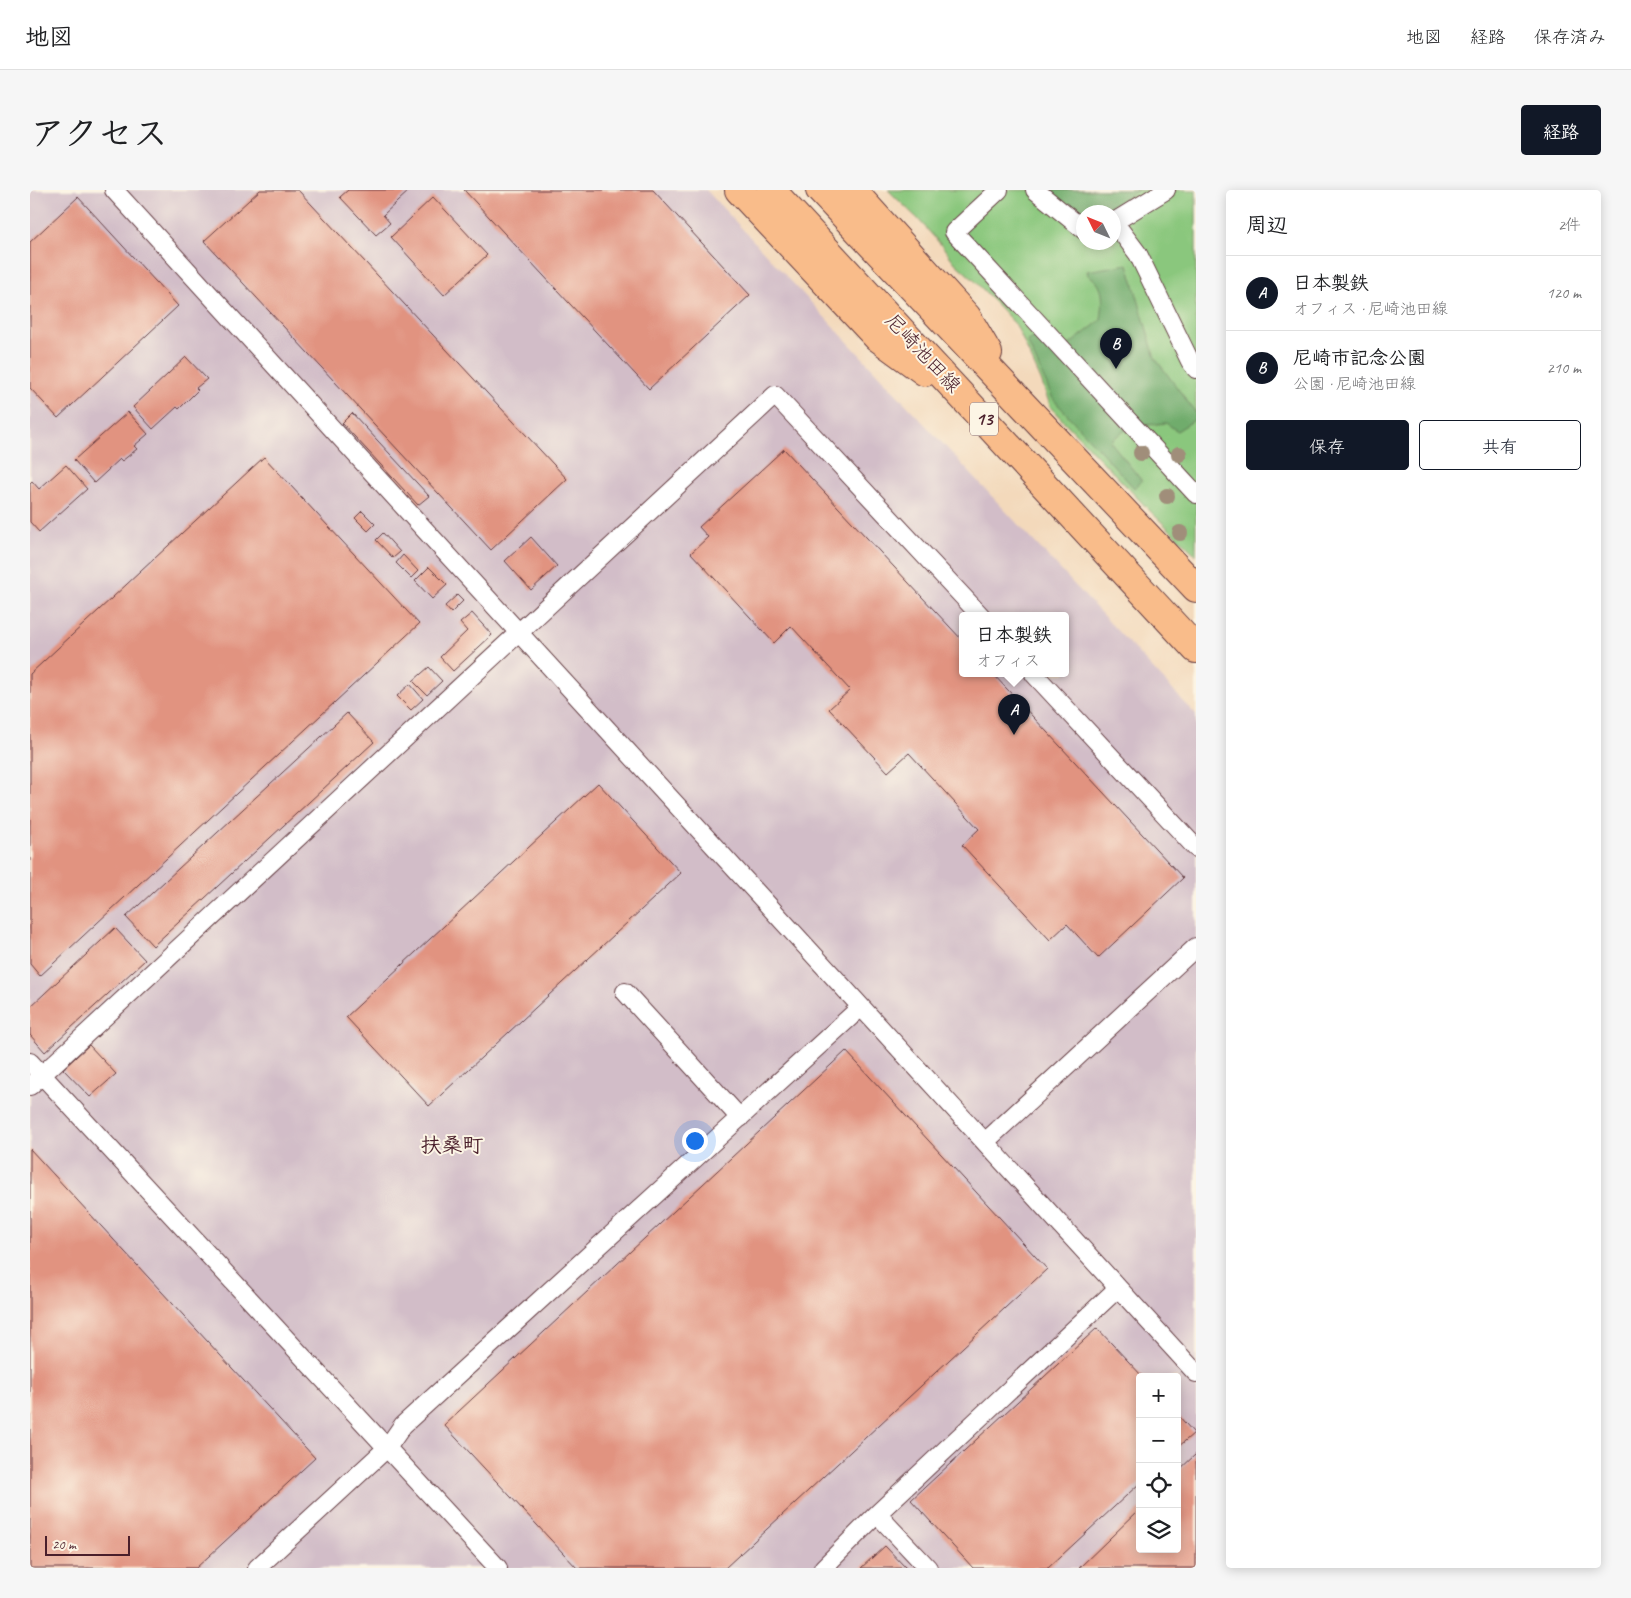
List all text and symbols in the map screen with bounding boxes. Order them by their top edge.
text: 地図 [25,22,73,52]
text: 地図 [1406,26,1442,48]
text: 経路 [1470,26,1506,48]
text: 保存済み [1534,26,1606,48]
button: 経路 [1521,105,1601,155]
text: アクセス [30,111,168,156]
north arrow [1076,205,1121,250]
text: 周辺 [1246,212,1288,238]
text: 2件 [1558,215,1581,235]
text: 日本製鉄 [1293,271,1369,295]
text: A [1258,283,1266,303]
text: 120 m [1547,283,1581,303]
text: オフィス · 尼崎池田線 [1293,299,1448,319]
street label: 尼崎池田線 [880,308,966,398]
pin: B [1100,328,1132,369]
text: 尼崎市記念公園 [1293,346,1426,370]
text: B [1258,358,1266,378]
text: 210 m [1547,358,1581,378]
text: 公園 · 尼崎池田線 [1293,374,1416,394]
road number: 13 [970,402,998,435]
button: 保存 [1246,420,1409,470]
button: 共有 [1419,420,1581,470]
popup [959,612,1069,677]
text: 日本製鉄 [976,623,1052,647]
text: オフィス [976,651,1040,671]
pin: A [998,694,1030,735]
your location [682,1128,708,1154]
district label: 扶桑町 [421,1132,484,1158]
map controls [1136,1373,1181,1553]
button: + [1136,1373,1181,1418]
button: − [1136,1418,1181,1463]
button: locate [1136,1463,1181,1508]
button: layers [1136,1508,1181,1553]
scale bar [45,1533,130,1556]
text: 20 m [52,1536,76,1553]

